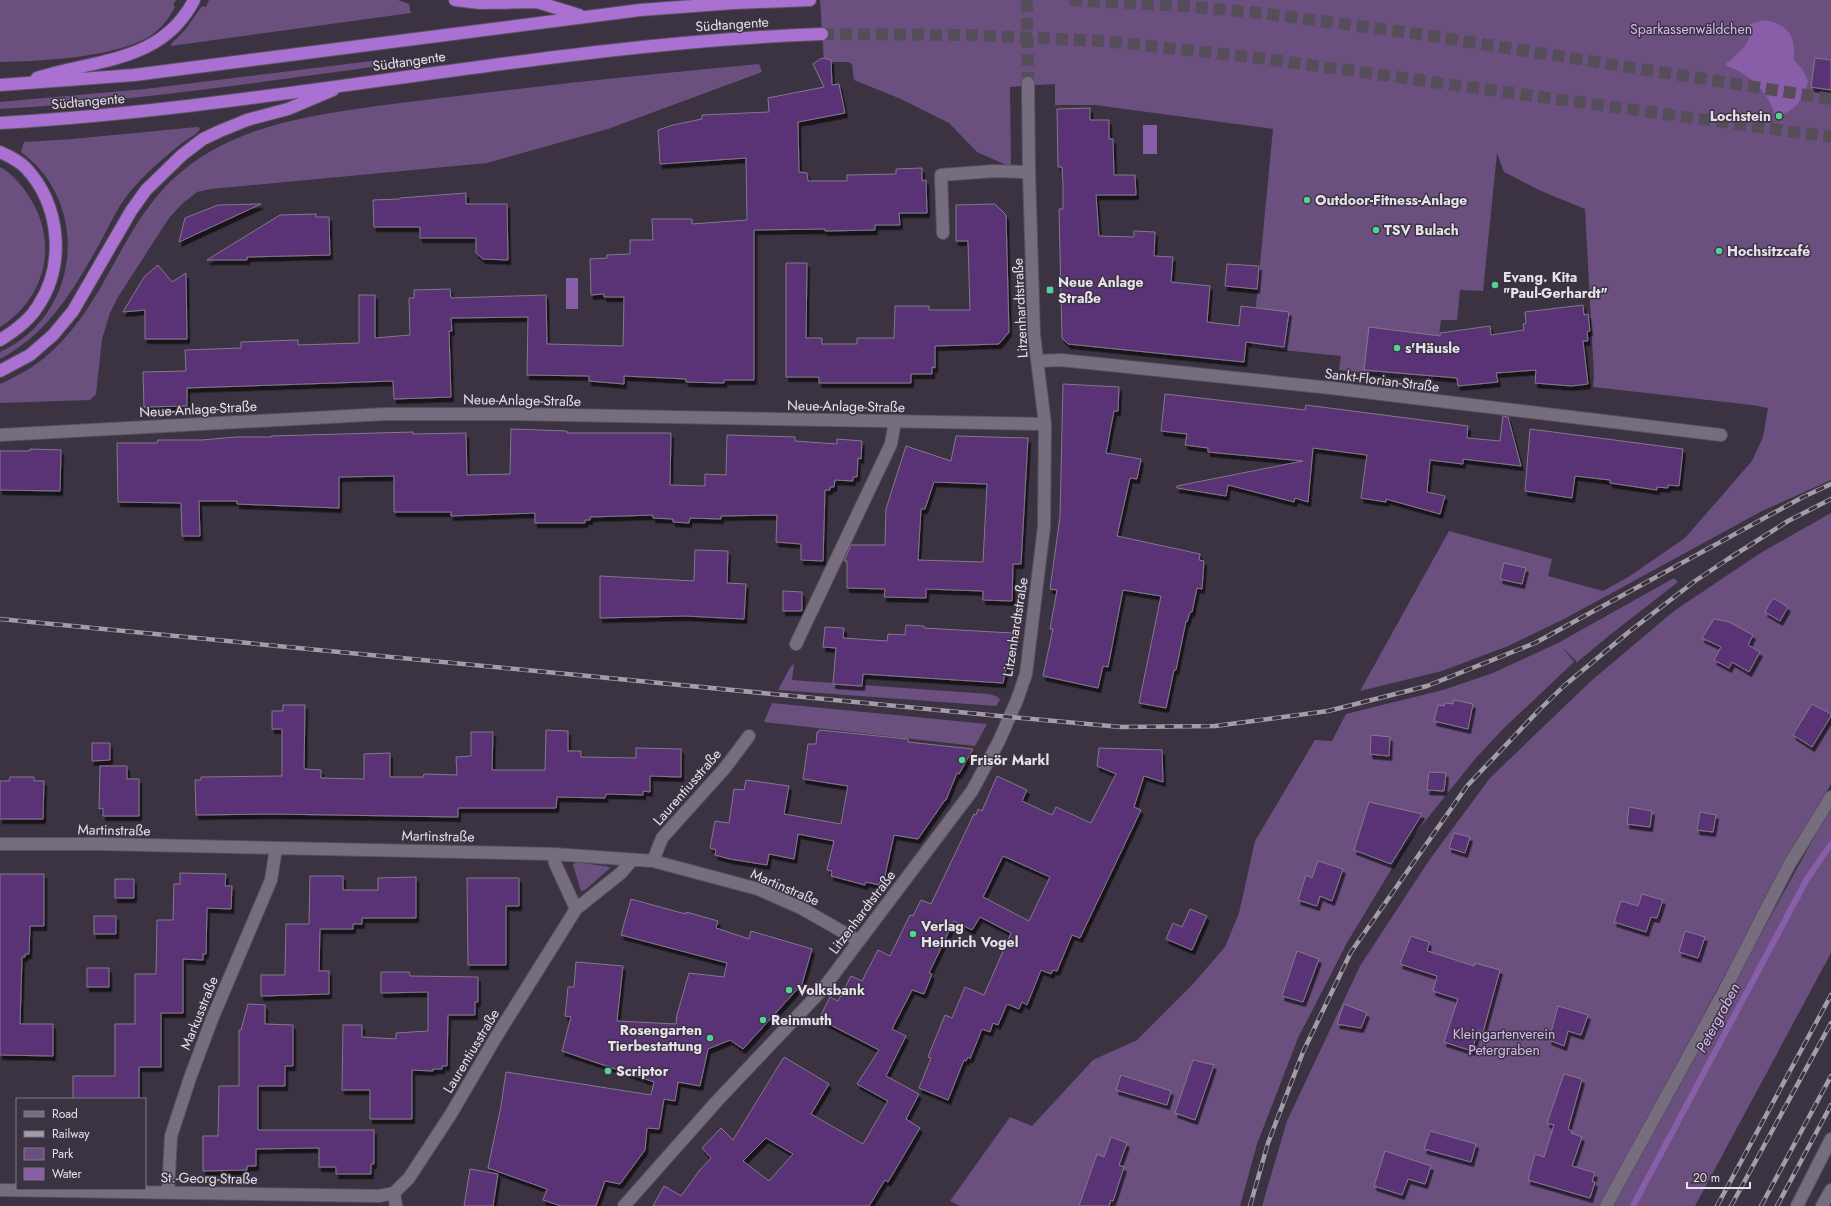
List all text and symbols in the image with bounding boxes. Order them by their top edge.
street label: Südtangente [695,11,769,37]
park label: Sparkassenwäldchen [1630,19,1752,39]
street label: Südtangente [371,46,447,76]
street label: Südtangente [50,88,126,114]
place label: Lochstein [1710,106,1771,126]
marker: Lochstein [1774,111,1784,121]
place label: Outdoor-Fitness-Anlage [1315,190,1467,210]
marker: Outdoor-Fitness-Anlage [1302,195,1312,205]
place label: TSV Bulach [1384,220,1459,240]
marker: TSV Bulach [1371,225,1381,235]
place label: Hochsitzcafé [1727,241,1810,261]
marker: Hochsitzcafé [1714,246,1724,256]
street label: Litzenhardtstraße [1007,258,1033,358]
place label: Evang. Kita "Paul-Gerhardt" [1503,267,1608,303]
place label: Neue Anlage Straße [1058,272,1144,308]
marker: Evang. Kita "Paul-Gerhardt" [1490,280,1500,290]
marker: Neue Anlage Straße [1045,285,1055,295]
place label: s'Häusle [1405,338,1460,358]
marker: s'Häusle [1392,343,1402,353]
street label: Sankt-Florian-Straße [1324,363,1440,397]
street label: Neue-Anlage-Straße [463,389,581,411]
street label: Neue-Anlage-Straße [787,395,905,417]
street label: Neue-Anlage-Straße [139,396,257,422]
street label: Litzenhardtstraße [997,576,1033,678]
street label: Laurentiusstraße [648,745,726,829]
place label: Frisör Markl [970,750,1049,770]
marker: Frisör Markl [957,755,967,765]
street label: Martinstraße [77,819,151,841]
street label: Martinstraße [401,825,475,847]
street label: Martinstraße [748,864,822,910]
street label: Litzenhardtstraße [824,866,900,958]
place label: Verlag Heinrich Vogel [920,916,1018,952]
marker: Verlag Heinrich Vogel [908,929,918,939]
street label: Markusstraße [175,973,223,1053]
water label: Petergraben [1690,979,1746,1057]
place label: Volksbank [796,980,865,1000]
marker: Volksbank [784,985,794,995]
street label: Laurentiusstraße [438,1005,504,1097]
place label: Reinmuth [771,1010,832,1030]
marker: Reinmuth [758,1015,768,1025]
place label: Rosengarten Tierbestattung [608,1020,702,1056]
park label: Kleingartenverein Petergraben [1453,1024,1555,1060]
marker: Rosengarten Tierbestattung [705,1033,715,1043]
place label: Scriptor [616,1061,669,1081]
marker: Scriptor [603,1066,613,1076]
legend [16,1098,146,1190]
text: Road [52,1105,78,1123]
text: Railway [52,1125,90,1143]
text: Park [52,1145,74,1163]
scale bar [1687,1164,1750,1190]
text: Water [52,1165,83,1183]
street label: St.-Georg-Straße [160,1167,258,1189]
text: 20 m [1693,1169,1720,1187]

